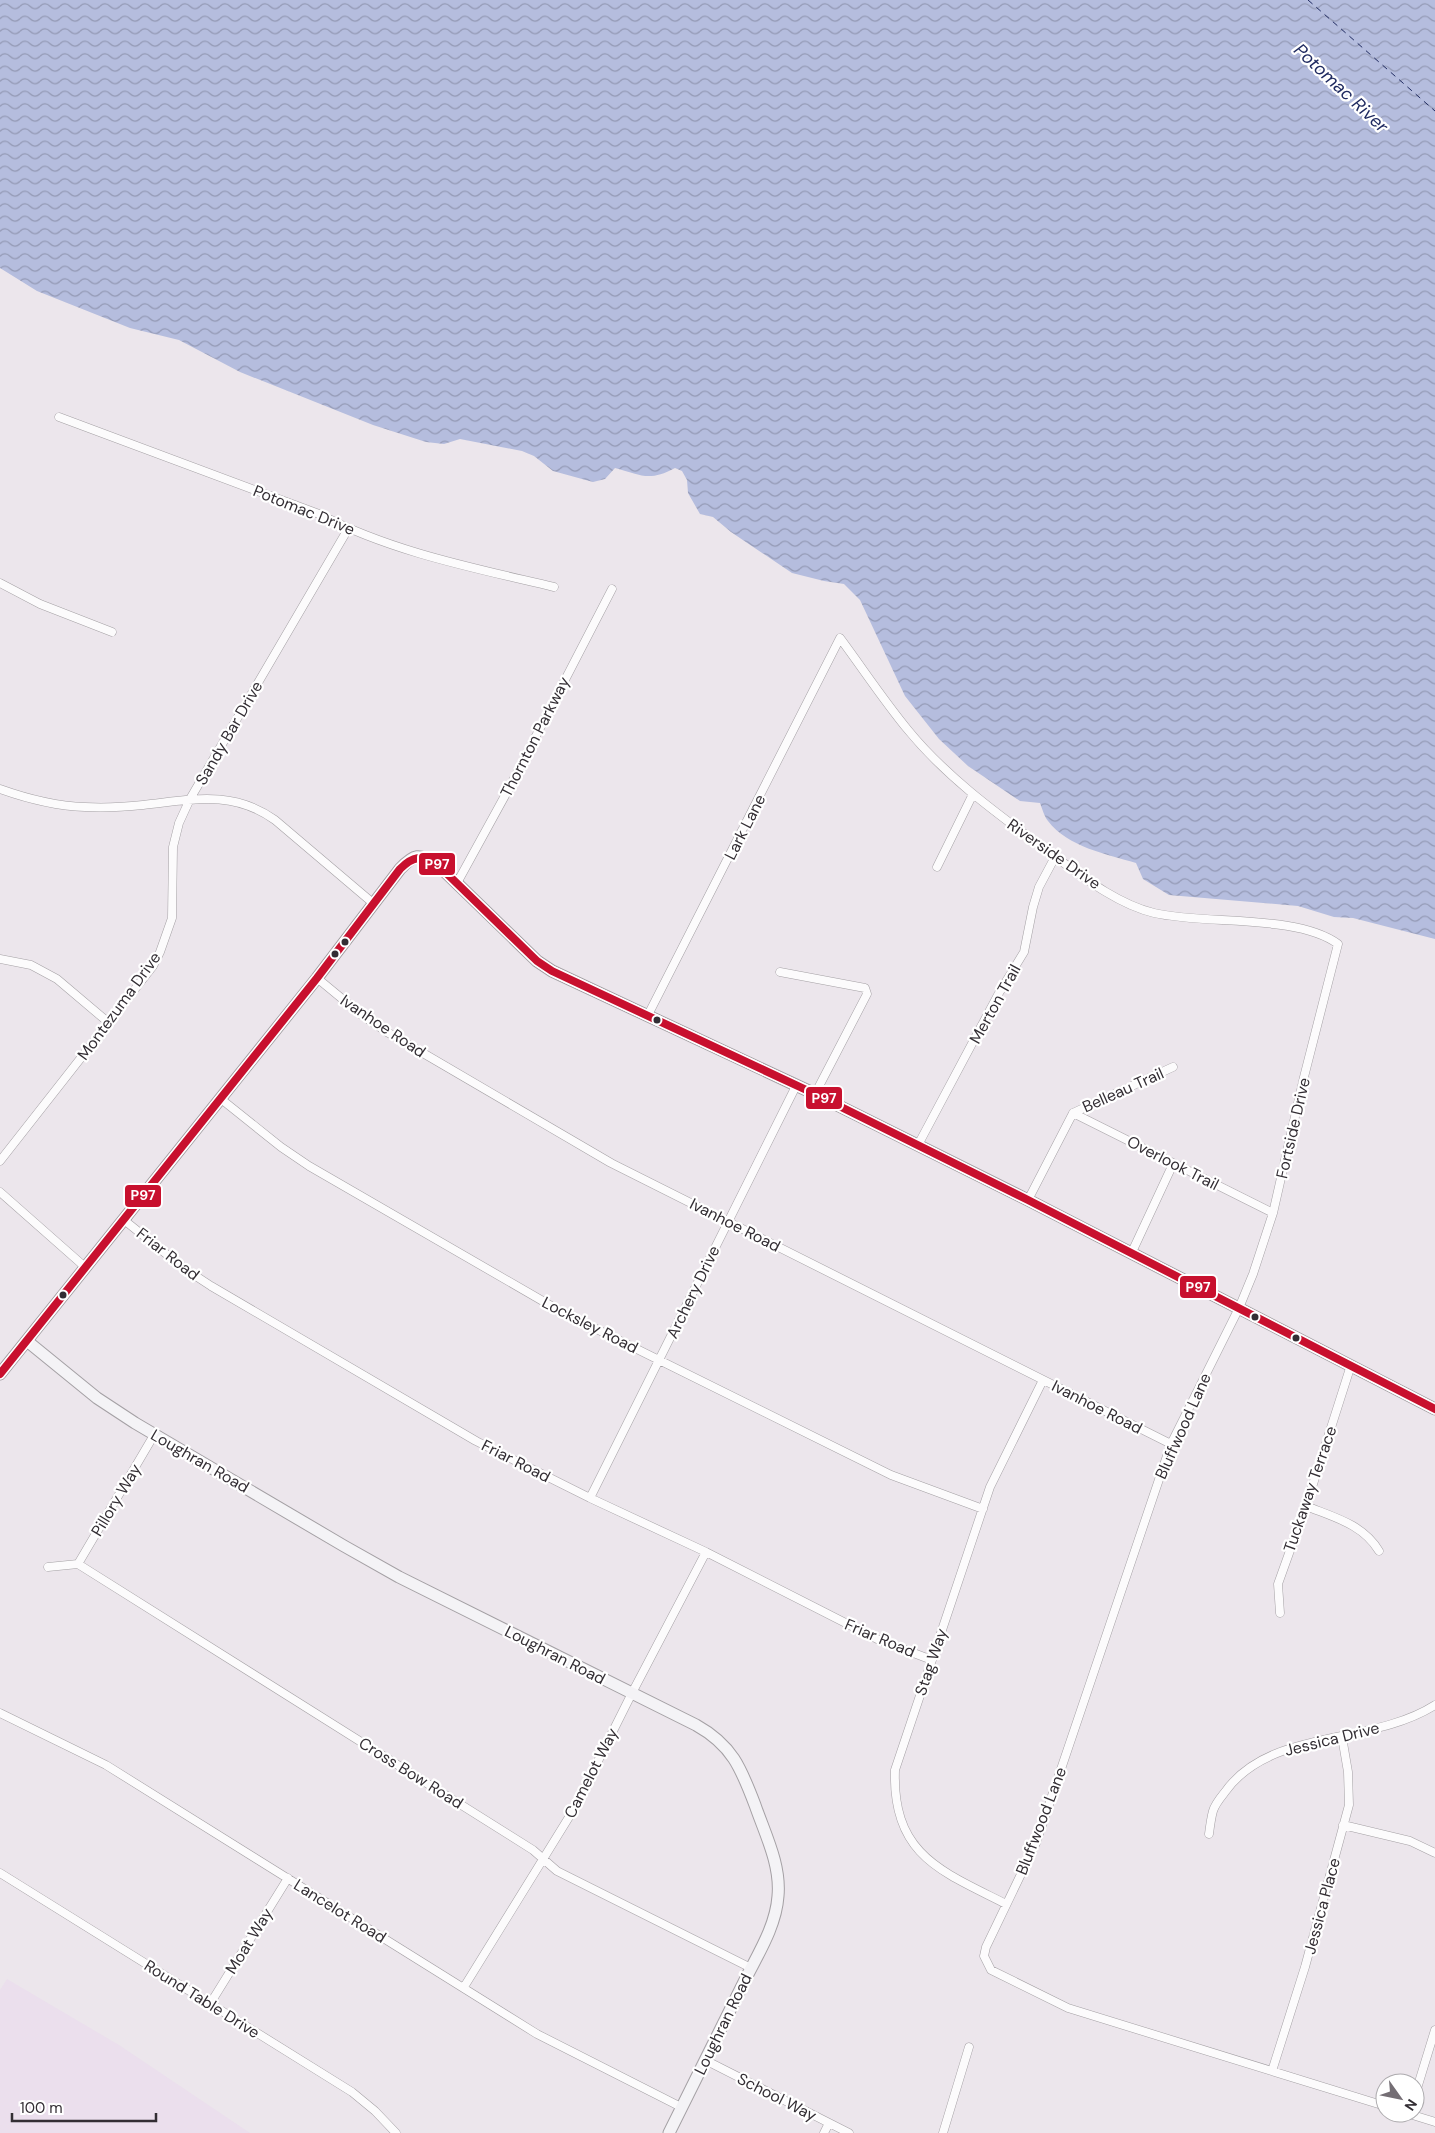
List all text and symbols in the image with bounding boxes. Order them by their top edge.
water label: Potomac River [1289,38,1394,139]
street label: Potomac Drive [250,480,358,540]
street label: Thornton Parkway [496,673,575,801]
street label: Sandy Bar Drive [191,677,267,789]
street label: Lark Lane [720,791,770,863]
street label: Riverside Drive [1003,814,1105,894]
line badge: P97 [418,852,456,876]
text: P97 [425,855,450,873]
unlabelled marker [340,937,350,947]
street label: Montezuma Drive [73,948,165,1064]
unlabelled marker [330,949,340,959]
street label: Merton Trail [965,961,1025,1047]
street label: Ivanhoe Road [336,990,430,1062]
unlabelled marker [652,1015,662,1025]
street label: Belleau Trail [1079,1063,1167,1117]
street label: Fortside Drive [1271,1075,1315,1181]
line badge: P97 [805,1086,843,1110]
text: P97 [812,1089,837,1107]
street label: Overlook Trail [1124,1131,1222,1195]
line badge: P97 [124,1184,162,1208]
text: P97 [131,1186,156,1204]
street label: Ivanhoe Road [686,1193,784,1257]
street label: Friar Road [132,1223,204,1285]
street label: Archery Drive [662,1242,724,1342]
line badge: P97 [1179,1275,1217,1299]
text: P97 [1186,1278,1211,1296]
unlabelled marker [58,1290,68,1300]
street label: Locksley Road [538,1292,642,1358]
unlabelled marker [1250,1312,1260,1322]
unlabelled marker [1291,1333,1301,1343]
street label: Bluffwood Lane [1150,1370,1216,1482]
street label: Ivanhoe Road [1048,1375,1146,1439]
street label: Tuckaway Terrace [1279,1423,1341,1555]
street label: Loughran Road [147,1424,253,1498]
street label: Friar Road [478,1435,554,1487]
street label: Pillory Way [86,1460,146,1540]
street label: Friar Road [842,1614,918,1662]
street label: Loughran Road [501,1621,609,1689]
street label: Stag Way [910,1626,952,1698]
street label: Jessica Drive [1282,1717,1382,1761]
street label: Camelot Way [559,1724,623,1822]
street label: Cross Bow Road [355,1732,467,1814]
street label: Bluffwood Lane [1011,1764,1071,1878]
street label: Jessica Place [1299,1856,1345,1956]
street label: Lancelot Road [290,1874,390,1948]
street label: Moat Way [220,1904,278,1978]
street label: Round Table Drive [140,1955,264,2043]
street label: Loughran Road [689,1970,757,2078]
street label: School Way [734,2068,820,2126]
north arrow [1375,2073,1425,2123]
scale bar [12,2090,156,2122]
text: N [1401,2096,1421,2114]
text: 100 m [20,2098,63,2118]

